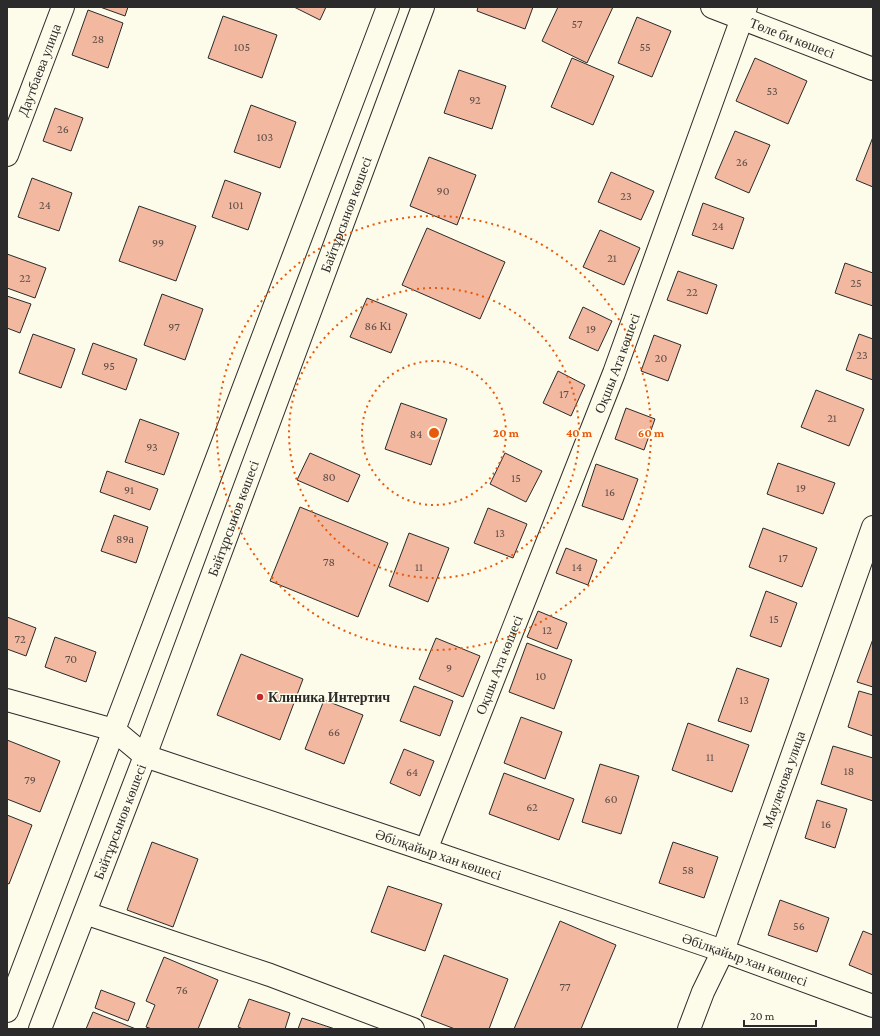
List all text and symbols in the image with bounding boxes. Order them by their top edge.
street label: Төле би көшесі [747,14,837,62]
house number: 57 [572,17,583,31]
street label: Даутбаева улица [14,21,64,118]
house number: 28 [92,32,104,46]
house number: 105 [234,40,250,54]
house number: 55 [639,40,651,54]
house number: 53 [766,84,778,98]
house number: 92 [469,93,481,107]
house number: 26 [57,122,69,136]
house number: 103 [257,130,273,144]
street label: Байтұрсынов көшесі [317,154,375,275]
house number: 26 [736,155,748,169]
house number: 90 [437,184,450,198]
house number: 23 [620,189,632,203]
house number: 24 [39,198,51,212]
house number: 101 [229,198,243,212]
house number: 24 [712,219,724,233]
house number: 99 [152,236,164,250]
house number: 21 [607,251,617,265]
house number: 22 [19,271,31,285]
house number: 25 [850,276,862,290]
house number: 22 [686,285,698,299]
street label: Оқшы Ата көшесі [591,311,643,415]
house number: 86 К1 [365,319,391,333]
house number: 97 [168,320,180,334]
house number: 19 [586,322,596,336]
house number: 23 [856,348,868,362]
house number: 20 [655,351,667,365]
house number: 95 [103,359,115,373]
house number: 17 [559,387,569,401]
house number: 21 [827,411,837,425]
centre of rings [427,426,441,440]
text: 20 m [493,426,520,440]
text: 40 m [566,426,593,440]
text: 60 m [638,426,665,440]
house number: 84 [410,427,422,441]
house number: 93 [146,440,158,454]
street label: Байтұрсынов көшесі [204,458,262,579]
house number: 80 [322,470,336,484]
house number: 15 [511,471,521,485]
house number: 19 [796,481,806,495]
house number: 91 [124,483,134,497]
house number: 16 [605,485,615,499]
house number: 13 [495,526,505,540]
house number: 89а [116,532,135,546]
house number: 17 [778,551,788,565]
house number: 78 [323,555,335,569]
house number: 11 [415,560,423,574]
house number: 14 [572,560,582,574]
house number: 15 [769,612,779,626]
street label: Оқшы Ата көшесі [472,613,526,717]
house number: 12 [542,623,552,637]
house number: 72 [14,632,26,646]
house number: 70 [65,652,77,666]
house number: 9 [446,661,452,675]
house number: 10 [536,669,547,683]
place label: Клиника Интертич [268,689,390,705]
marker: Клиника Интертич [255,692,265,702]
house number: 13 [739,693,749,707]
house number: 66 [328,725,340,739]
street label: Мауленова улица [759,728,808,830]
house number: 11 [706,750,714,764]
street label: Байтұрсынов көшесі [90,762,149,882]
house number: 18 [844,764,854,778]
house number: 64 [406,765,418,779]
house number: 79 [24,773,36,787]
house number: 60 [605,792,618,806]
house number: 62 [526,800,538,814]
house number: 16 [821,817,831,831]
street label: Әбілқайыр хан көшесі [373,826,504,883]
house number: 58 [682,863,694,877]
house number: 56 [793,919,805,933]
street label: Әбілқайыр хан көшесі [680,930,810,989]
house number: 77 [559,980,571,994]
house number: 76 [176,983,188,997]
scale bar [744,1002,816,1028]
text: 20 m [750,1009,775,1023]

